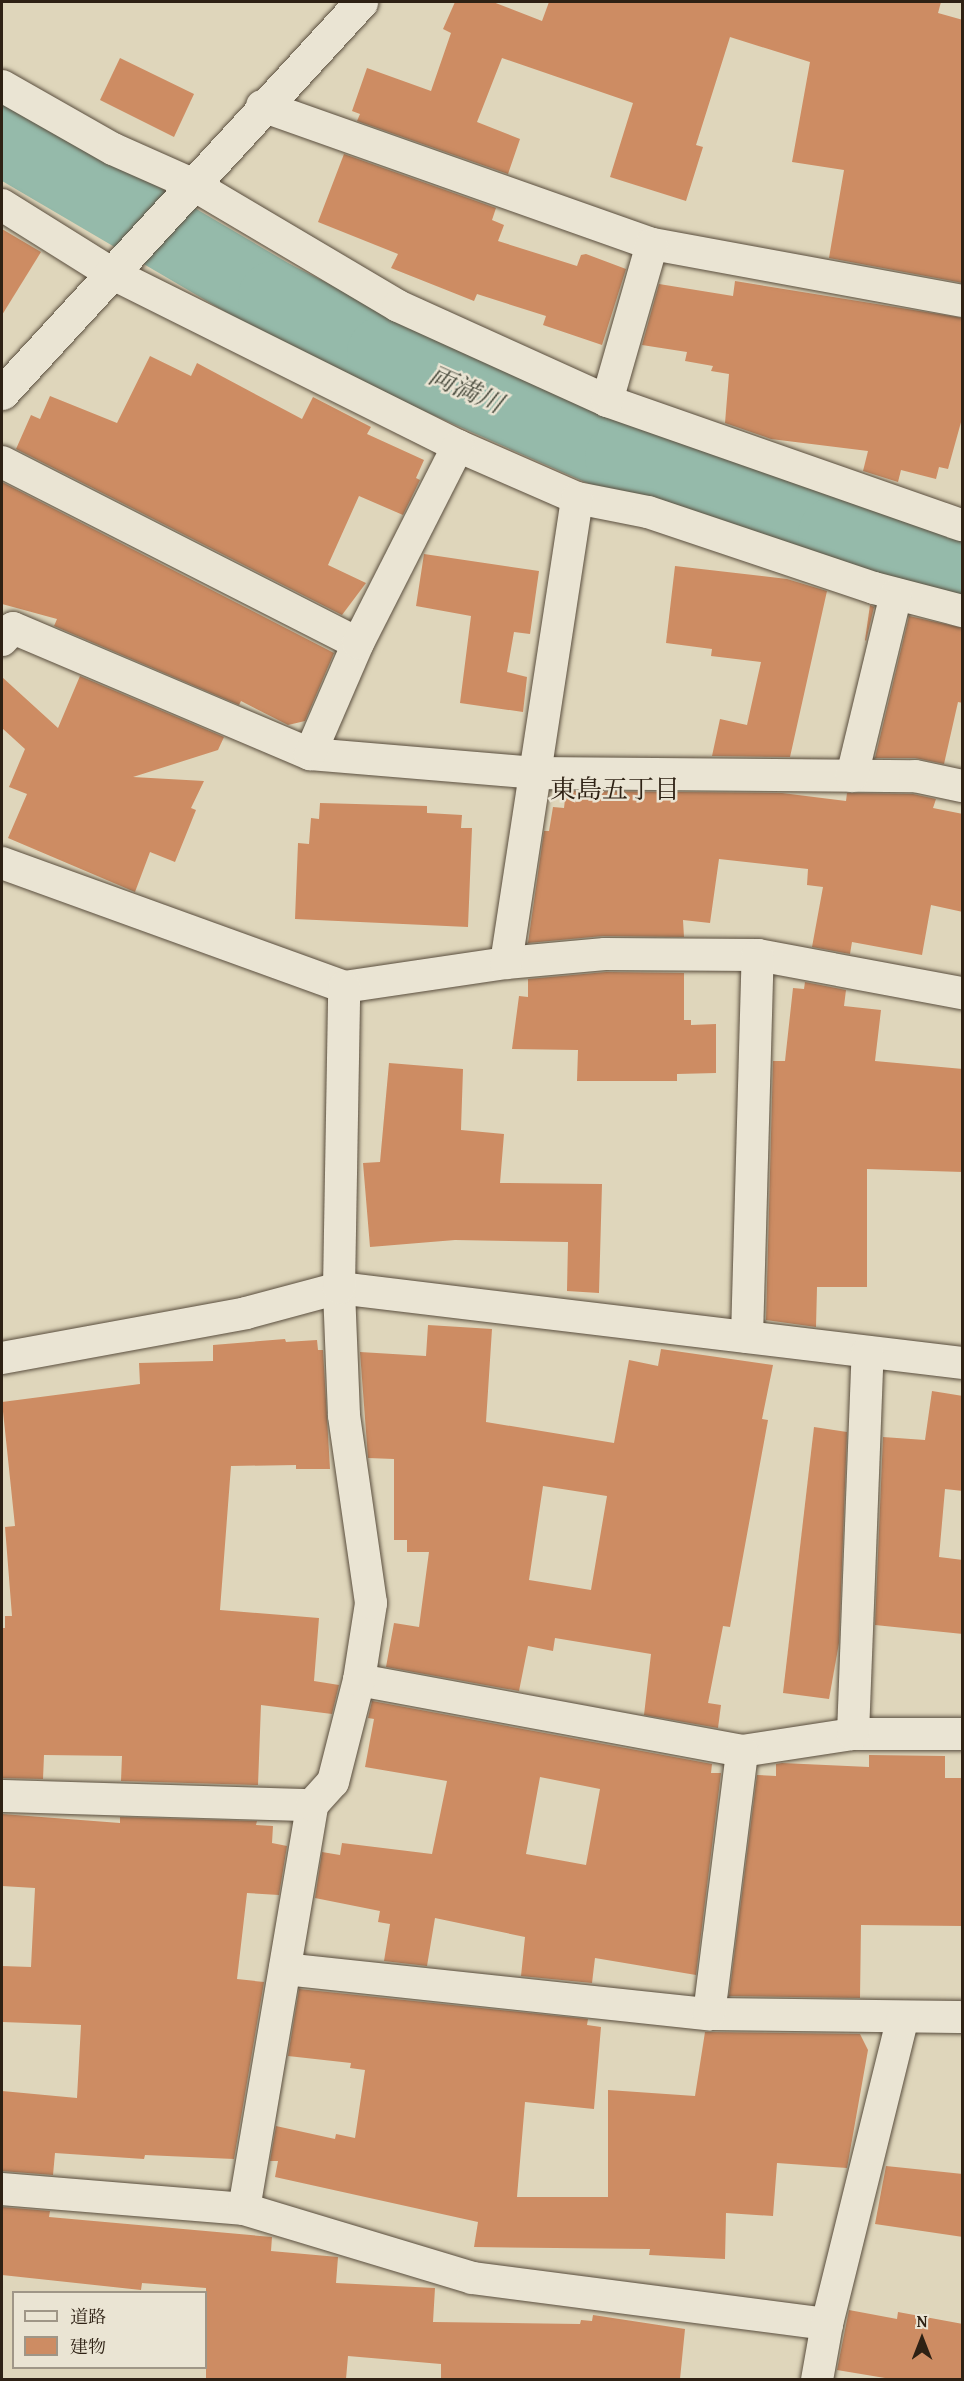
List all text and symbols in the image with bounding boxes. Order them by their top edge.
water label: 両満川 [424,359,508,419]
district label: 東島五丁目 [550,773,680,805]
legend [12,2291,207,2369]
text: 道路 [70,2303,106,2330]
north arrow [892,2309,952,2369]
text: N [917,2309,927,2333]
text: 建物 [70,2333,106,2360]

